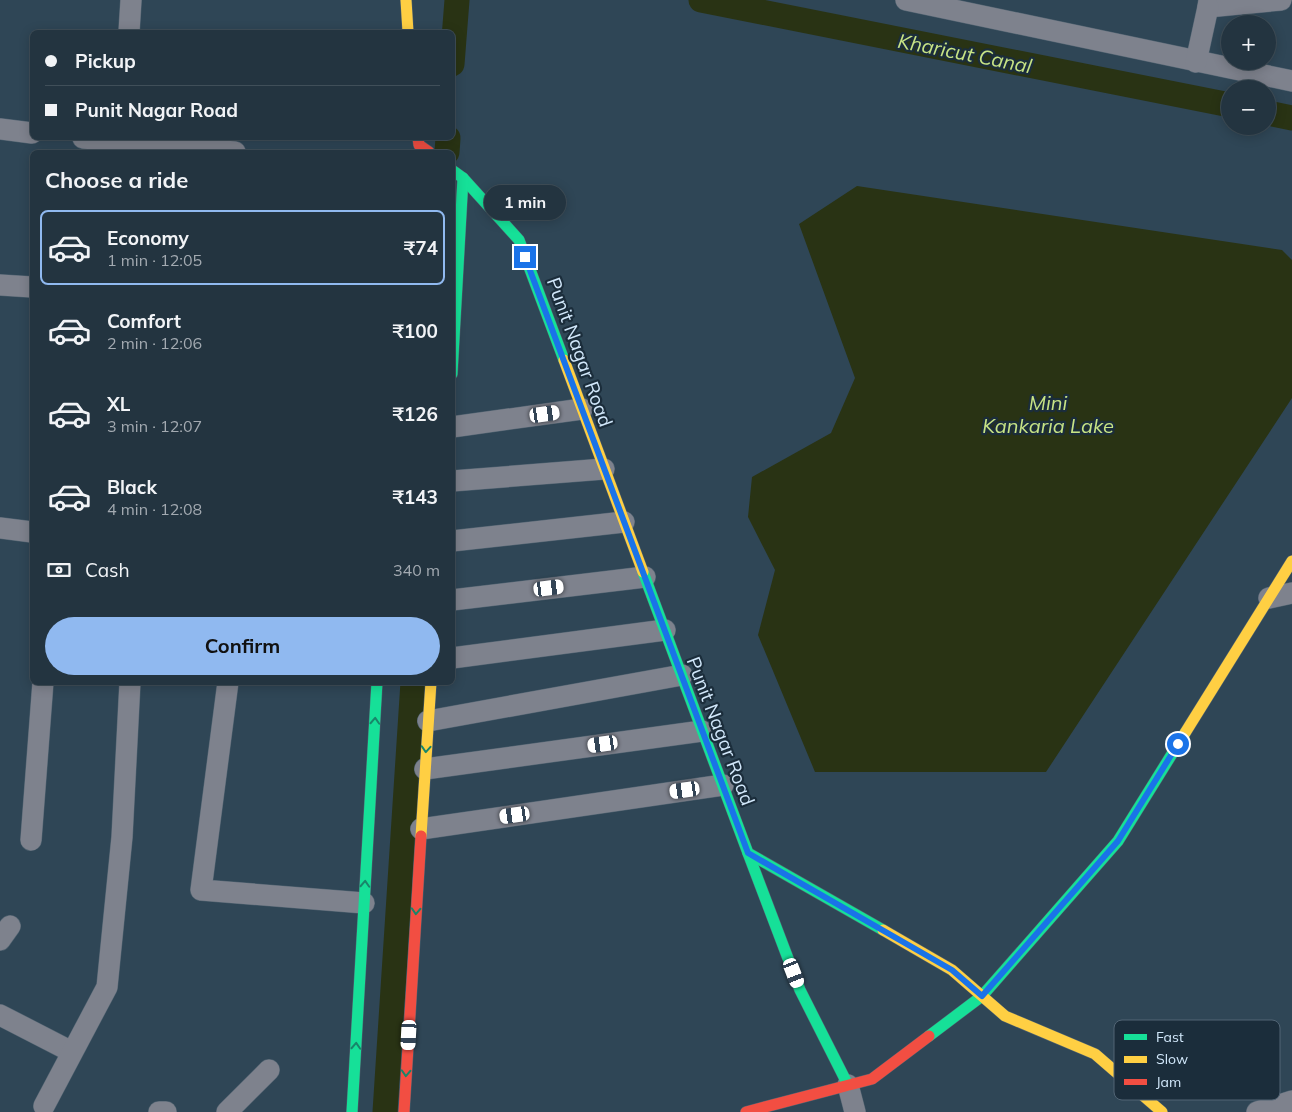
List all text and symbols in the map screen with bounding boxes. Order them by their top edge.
map controls [1221,15,1276,135]
button: + [1221,15,1276,70]
water label: Kharicut Canal [896,28,1034,78]
text: Pickup [75,49,136,73]
button: − [1221,80,1276,135]
text: Punit Nagar Road [75,98,238,122]
text: Choose a ride [45,166,188,194]
callout: 1 min [484,184,566,220]
text: 1 min [504,192,546,212]
icon: car [47,225,92,270]
text: Economy [107,226,189,250]
text: ₹74 [404,236,438,260]
route end [514,246,536,268]
text: 1 min · 12:05 [107,250,202,270]
street label: Punit Nagar Road [542,274,618,430]
icon: car [47,308,92,353]
text: Comfort [107,309,181,333]
text: ₹100 [392,319,438,343]
text: 2 min · 12:06 [107,333,202,353]
water label: Mini Kankaria Lake [982,390,1114,438]
icon: car [47,391,92,436]
text: XL [107,392,130,416]
text: ₹126 [392,402,438,426]
car [529,404,560,424]
text: 3 min · 12:07 [107,416,202,436]
icon: car [47,474,92,519]
text: Black [107,475,157,499]
text: ₹143 [392,485,438,509]
text: 4 min · 12:08 [107,499,202,519]
icon: cash [45,556,73,584]
text: Cash [85,558,130,582]
text: 340 m [393,560,440,580]
car [533,579,564,597]
button: Confirm [45,617,440,675]
street label: Punit Nagar Road [682,653,760,809]
one-way arrow [370,717,381,725]
route start [1167,733,1189,755]
car [587,734,618,754]
one-way arrow [421,745,432,753]
car [669,780,700,800]
car [499,805,530,825]
one-way arrow [360,879,371,887]
one-way arrow [410,907,421,915]
car [781,956,806,990]
car [400,1020,417,1050]
legend [1114,1020,1280,1100]
text: Fast [1156,1028,1184,1046]
one-way arrow [350,1042,361,1050]
text: Slow [1156,1050,1188,1068]
one-way arrow [401,1069,412,1077]
text: Jam [1156,1073,1181,1091]

